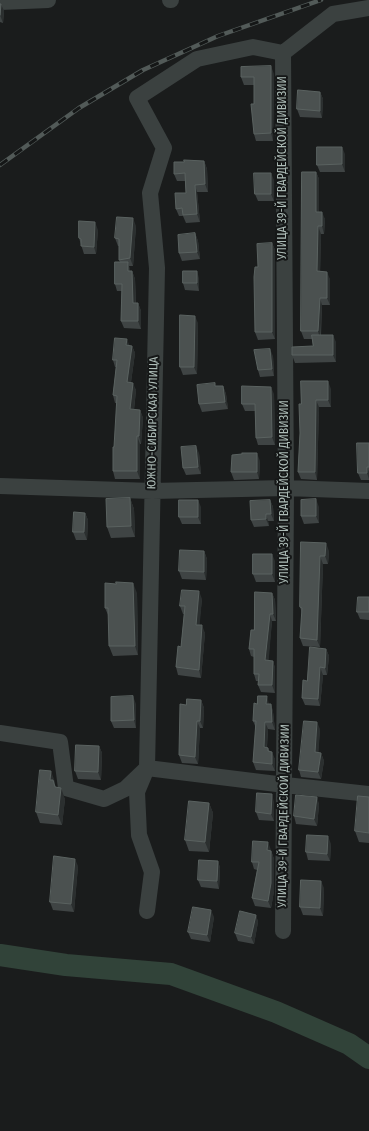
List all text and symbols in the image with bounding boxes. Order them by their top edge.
street label: УЛИЦА 39-Й ГВАРДЕЙСКОЙ ДИВИЗИИ [276,76,290,260]
street label: ЮЖНО-СИБИРСКАЯ УЛИЦА [145,357,161,489]
street label: УЛИЦА 39-Й ГВАРДЕЙСКОЙ ДИВИЗИИ [278,400,292,584]
street label: УЛИЦА 39-Й ГВАРДЕЙСКОЙ ДИВИЗИИ [275,724,293,908]

